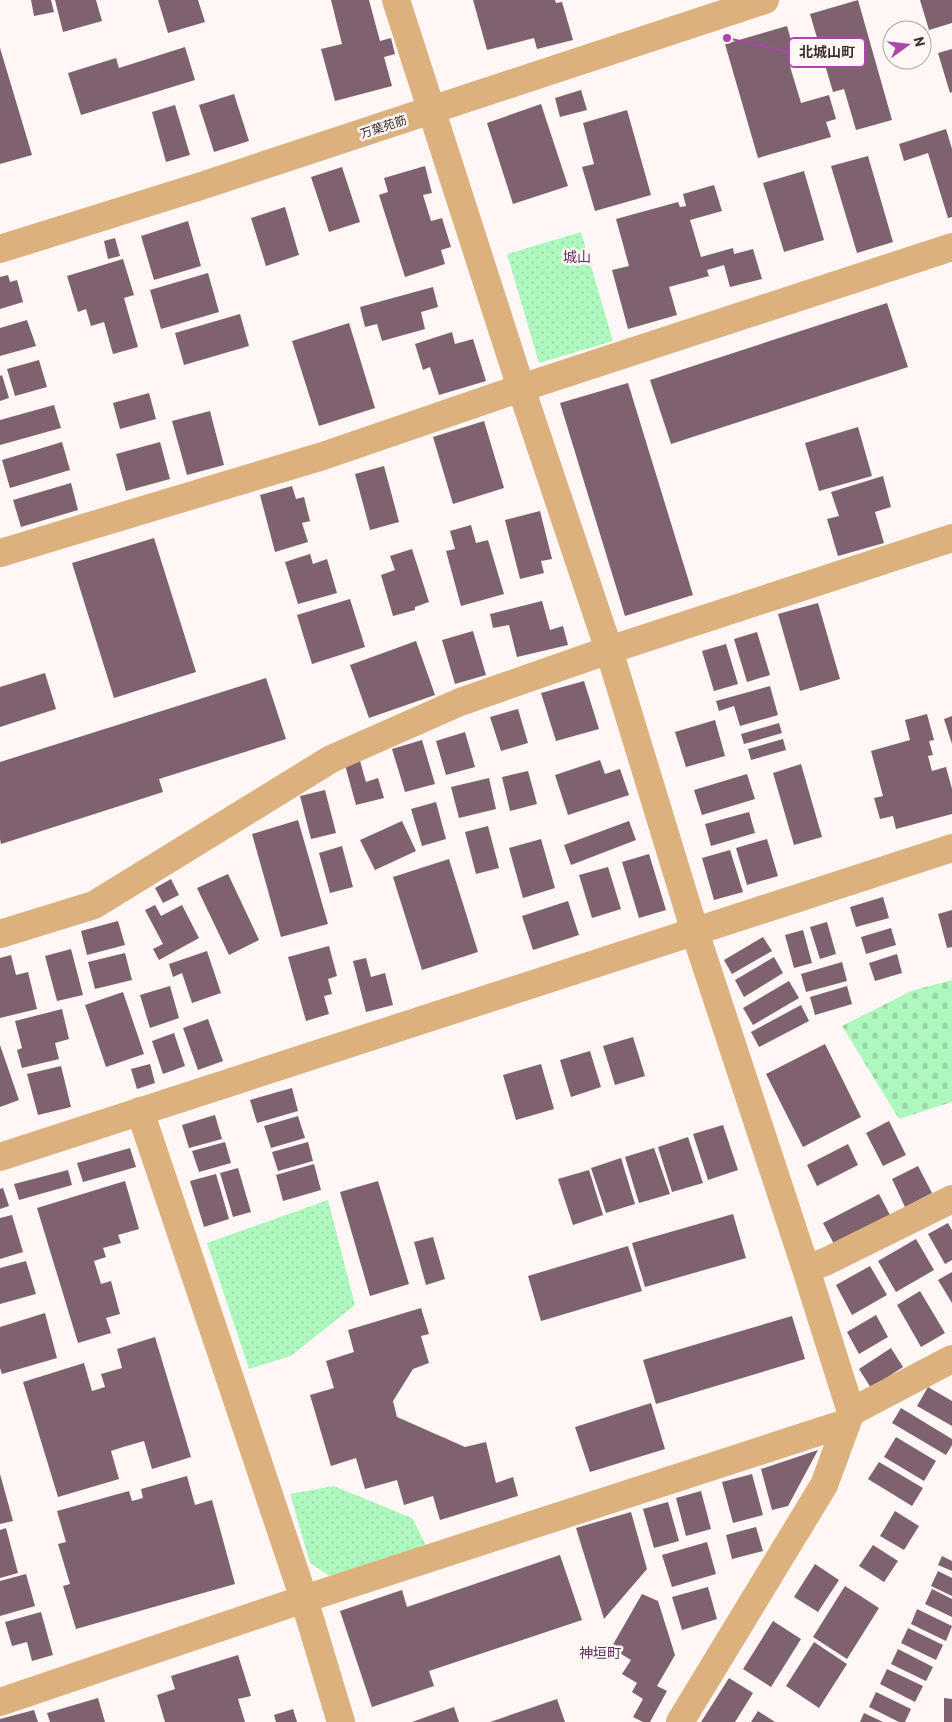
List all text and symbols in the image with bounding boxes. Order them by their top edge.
north arrow [882,20,932,70]
text: N [911,35,929,48]
callout: 北城山町 [789,38,865,67]
text: 北城山町 [799,43,855,60]
street label: 万葉苑筋 [358,112,408,140]
district label: 城山 [563,248,591,265]
district label: 神垣町 [579,1644,621,1661]

